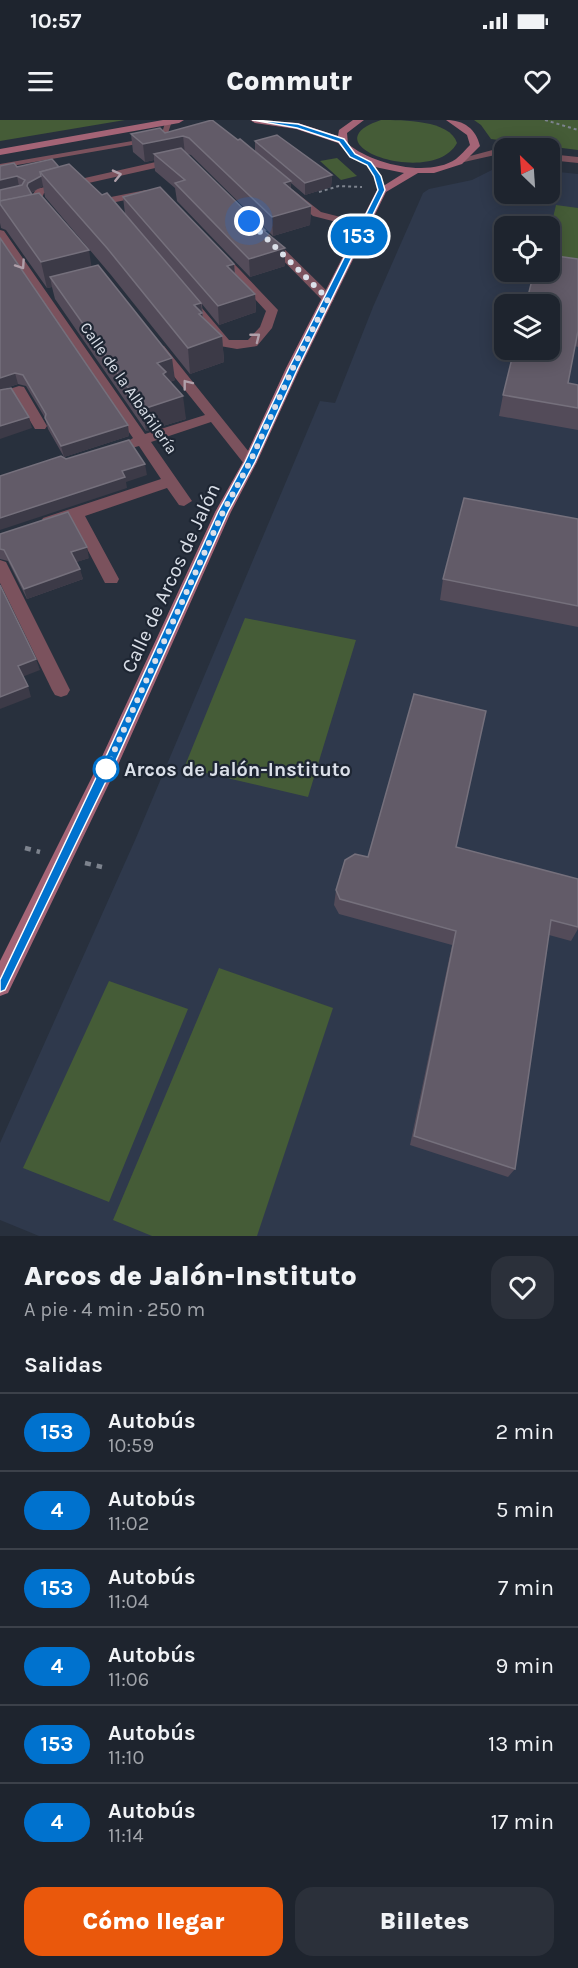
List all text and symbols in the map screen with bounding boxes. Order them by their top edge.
text: 10:57 [30,8,81,34]
icon: menu [24,65,57,98]
text: Commutr [226,65,352,97]
icon: heart [521,65,554,98]
north arrow [494,138,560,204]
map controls [494,138,560,360]
one-way arrow [112,169,122,182]
your location [234,206,264,236]
line badge: 153 [324,216,394,256]
button: locate [494,216,560,282]
text: 153 [343,224,375,248]
one-way arrow [14,258,25,269]
button: layers [494,294,560,360]
street label: Calle de la Albañilería [76,318,182,458]
one-way arrow [249,333,260,344]
one-way arrow [183,380,194,391]
street label: Calle de Arcos de Jalón [117,480,225,676]
marker: Arcos de Jalón-Instituto [93,756,119,782]
place label: Arcos de Jalón-Instituto [124,758,351,781]
button: heart [491,1256,554,1319]
text: Arcos de Jalón-Instituto [24,1259,357,1292]
text: A pie · 4 min · 250 m [24,1298,205,1321]
text: Salidas [24,1352,103,1378]
text: Autobús [108,1408,196,1434]
text: 2 min [496,1419,554,1445]
text: 153 [41,1420,73,1444]
text: 10:59 [108,1434,154,1457]
text: Autobús [108,1486,196,1512]
text: 5 min [496,1497,554,1523]
text: 4 [51,1498,63,1522]
text: 11:02 [108,1512,149,1535]
text: Autobús [108,1564,196,1590]
text: 7 min [498,1575,554,1601]
text: 153 [41,1576,73,1600]
text: 11:04 [108,1590,149,1613]
text: Autobús [108,1642,196,1668]
text: 9 min [496,1653,554,1679]
text: 4 [51,1654,63,1678]
text: 11:06 [108,1668,149,1691]
text: Autobús [108,1720,196,1746]
text: 13 min [488,1731,554,1757]
text: 153 [41,1732,73,1756]
text: 11:10 [108,1746,144,1769]
text: Autobús [108,1798,196,1824]
text: 17 min [491,1809,554,1835]
text: 4 [51,1810,63,1834]
text: 11:14 [108,1824,144,1847]
button: Cómo llegar [24,1887,283,1956]
button: Billetes [295,1887,554,1956]

